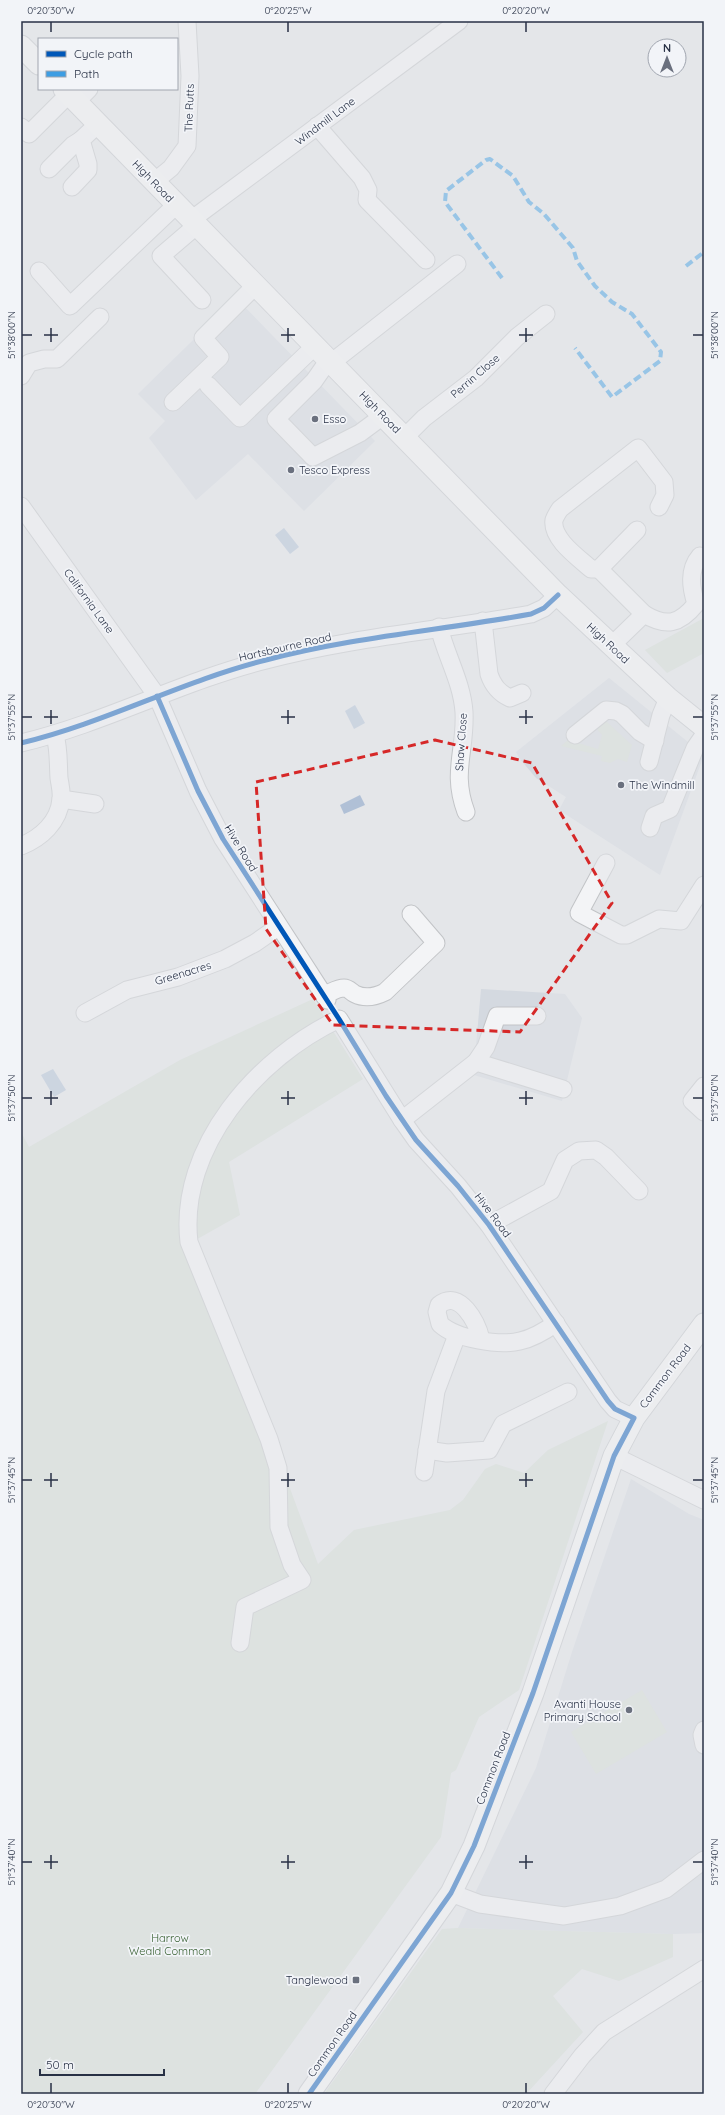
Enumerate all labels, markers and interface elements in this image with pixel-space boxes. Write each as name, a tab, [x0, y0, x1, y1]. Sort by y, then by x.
text: 0°20'30"W	[27, 4, 75, 17]
text: 0°20'25"W	[264, 4, 312, 17]
text: 0°20'20"W	[502, 4, 550, 17]
legend	[38, 38, 178, 90]
north arrow	[647, 38, 687, 78]
text: N	[663, 41, 671, 55]
text: Cycle path	[74, 46, 133, 61]
text: Path	[74, 66, 99, 81]
street label: The Rutts	[181, 84, 197, 132]
street label: Windmill Lane	[292, 94, 358, 148]
street label: High Road	[129, 157, 177, 205]
text: 51°38'00"N	[5, 311, 18, 359]
text: 51°38'00"N	[708, 311, 721, 359]
street label: Perrin Close	[448, 351, 502, 401]
street label: High Road	[356, 388, 404, 436]
place label: Esso	[323, 412, 347, 426]
marker: Esso	[310, 414, 320, 424]
place label: Tesco Express	[299, 463, 370, 477]
marker: Tesco Express	[286, 465, 296, 475]
street label: California Lane	[61, 566, 117, 636]
street label: High Road	[584, 620, 632, 666]
street label: Hartsbourne Road	[237, 630, 333, 664]
text: 51°37'55"N	[5, 694, 18, 740]
text: 51°37'55"N	[708, 694, 721, 740]
street label: Shaw Close	[452, 713, 470, 771]
place label: The Windmill	[629, 778, 695, 792]
marker: The Windmill	[616, 780, 626, 790]
street label: Hive Road	[221, 822, 261, 874]
street label: Greenacres	[153, 958, 213, 988]
text: 51°37'50"N	[5, 1074, 18, 1122]
text: 51°37'50"N	[708, 1074, 721, 1122]
street label: Hive Road	[472, 1190, 514, 1240]
street label: Common Road	[636, 1341, 694, 1411]
text: 51°37'45"N	[5, 1457, 18, 1503]
text: 51°37'45"N	[708, 1457, 721, 1503]
place label: Avanti House Primary School	[544, 1697, 621, 1724]
marker: Avanti House Primary School	[624, 1705, 634, 1715]
street label: Common Road	[473, 1729, 513, 1807]
text: 51°37'40"N	[5, 1838, 18, 1886]
text: 51°37'40"N	[708, 1838, 721, 1886]
park label: Harrow Weald Common	[129, 1931, 211, 1958]
place label: Tanglewood	[286, 1973, 348, 1987]
marker: Tanglewood	[351, 1975, 361, 1985]
street label: Common Road	[304, 2008, 360, 2080]
scale bar	[40, 2051, 164, 2077]
text: 50 m	[46, 2057, 74, 2072]
text: 0°20'30"W	[27, 2098, 75, 2111]
text: 0°20'25"W	[264, 2098, 312, 2111]
text: 0°20'20"W	[502, 2098, 550, 2111]

